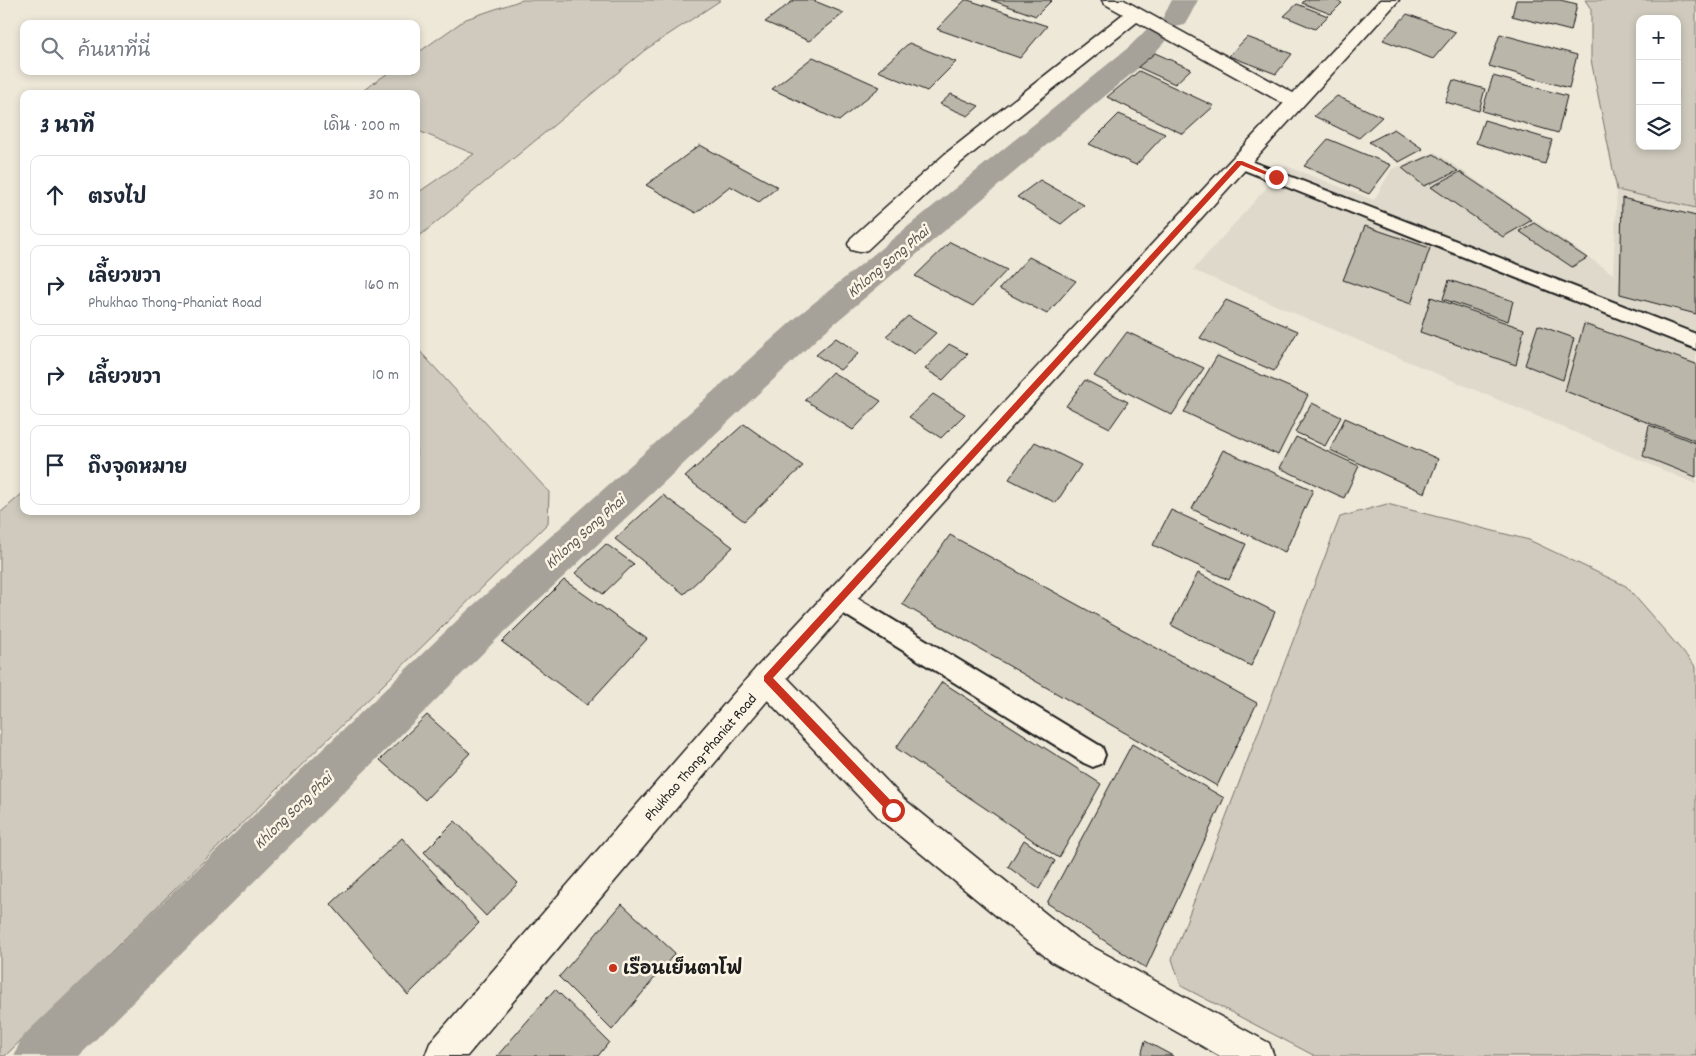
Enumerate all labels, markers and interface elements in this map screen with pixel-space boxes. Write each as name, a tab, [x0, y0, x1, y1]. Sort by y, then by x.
map controls	[1636, 15, 1681, 150]
button: +	[1636, 15, 1681, 60]
search box	[20, 20, 420, 75]
icon: search	[38, 34, 66, 62]
text: ค้นหาที่นี่	[78, 39, 150, 66]
button: −	[1636, 60, 1681, 105]
button: layers	[1636, 105, 1681, 150]
text: 3 นาที	[40, 113, 95, 143]
text: เดิน · 200 m	[323, 115, 400, 138]
route end	[1265, 166, 1288, 189]
icon: ahead	[41, 181, 69, 209]
text: 30 m	[369, 184, 399, 207]
text: ตรงไป	[88, 186, 146, 213]
water label: Khlong Song Phai	[843, 220, 937, 304]
text: เลี้ยวขวา	[88, 265, 161, 292]
icon: right	[41, 271, 69, 299]
text: 160 m	[364, 274, 399, 297]
text: Phukhao Thong-Phaniat Road	[88, 292, 262, 315]
icon: right	[41, 361, 69, 389]
text: 10 m	[372, 364, 399, 387]
text: เลี้ยวขวา	[88, 366, 161, 393]
icon: arrive	[41, 451, 69, 479]
text: ถึงจุดหมาย	[88, 456, 187, 483]
water label: Khlong Song Phai	[540, 488, 633, 575]
street label: Phukhao Thong-Phaniat Road	[640, 690, 763, 827]
water label: Khlong Song Phai	[249, 766, 340, 855]
route start	[882, 799, 905, 822]
place label: เรือนเย็นตาโฟ	[623, 956, 743, 983]
marker: เรือนเย็นตาโฟ	[607, 962, 619, 974]

